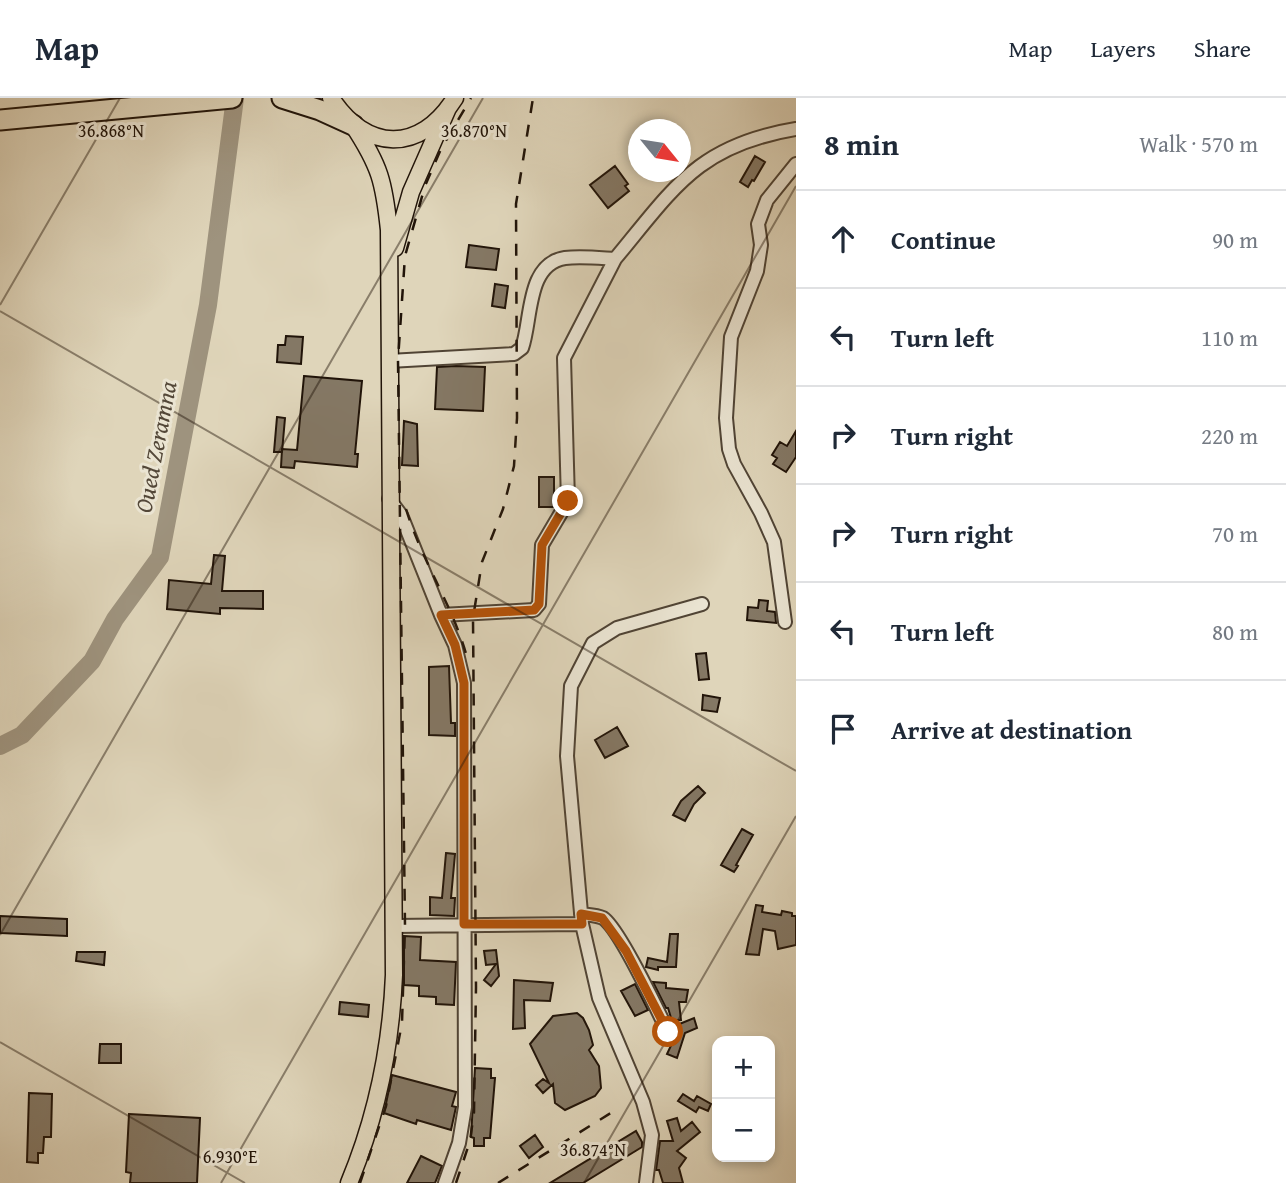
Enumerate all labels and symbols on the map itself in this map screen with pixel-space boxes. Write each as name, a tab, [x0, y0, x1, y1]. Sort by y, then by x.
text: 36.868°N	[78, 117, 144, 144]
text: 36.870°N	[441, 117, 507, 144]
north arrow	[628, 119, 691, 182]
water label: Oued Zeramna	[126, 378, 185, 516]
route end	[552, 485, 583, 516]
route start	[652, 1016, 683, 1047]
text: 36.874°N	[560, 1136, 626, 1163]
text: 6.930°E	[203, 1143, 257, 1170]

